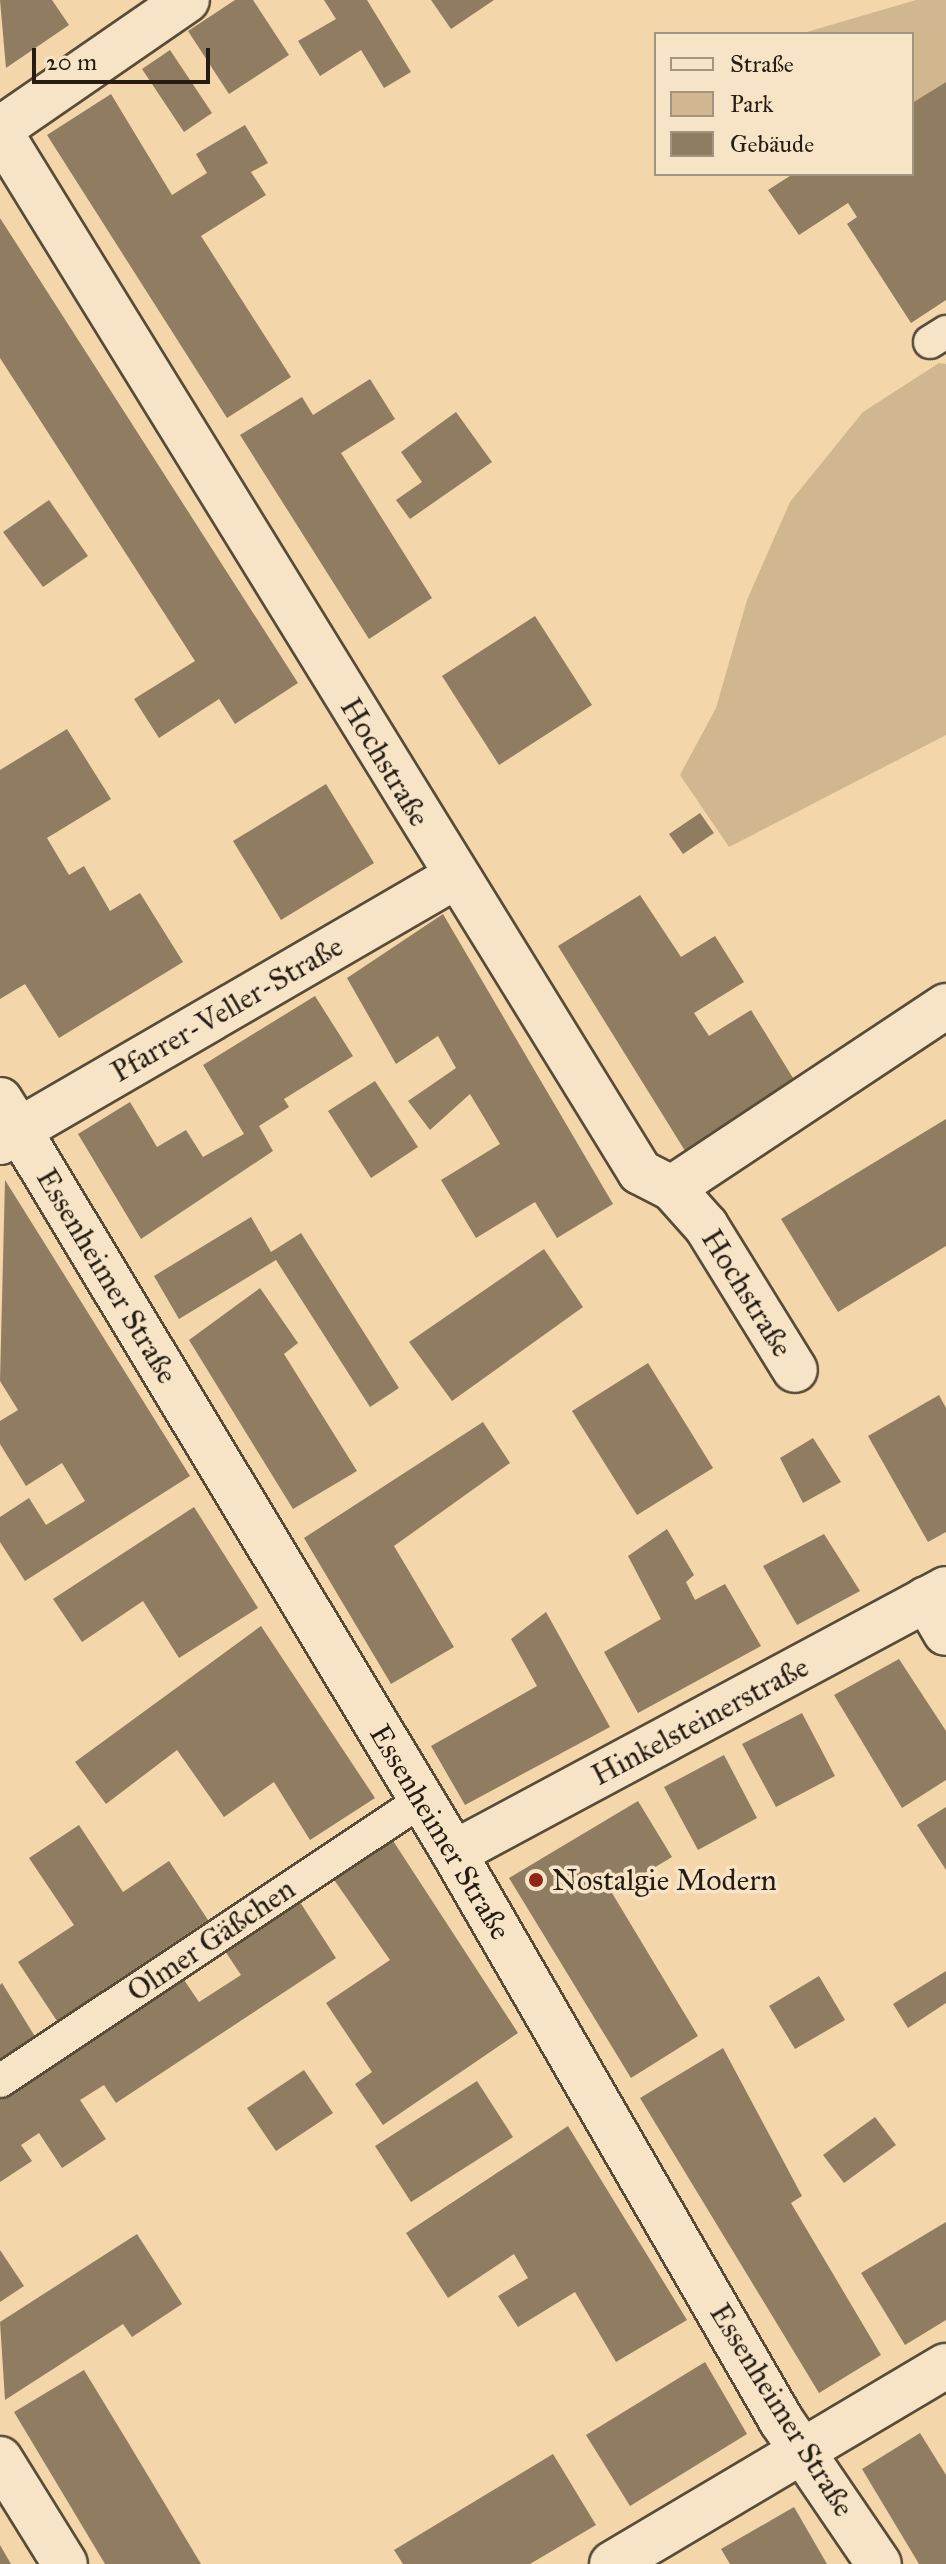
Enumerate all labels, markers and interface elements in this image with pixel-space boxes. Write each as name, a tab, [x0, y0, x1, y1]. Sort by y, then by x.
scale bar	[36, 32, 214, 82]
legend	[654, 32, 914, 176]
text: 20 m	[46, 47, 97, 77]
text: Straße	[730, 49, 794, 79]
text: Park	[730, 89, 773, 119]
text: Gebäude	[730, 129, 814, 159]
street label: Hochstraße	[333, 691, 437, 833]
street label: Pfarrer-Veller-Straße	[105, 928, 349, 1090]
street label: Essenheimer Straße	[29, 1162, 185, 1390]
street label: Hochstraße	[694, 1222, 800, 1364]
street label: Hinkelsteinerstraße	[585, 1649, 815, 1793]
street label: Essenheimer Straße	[362, 1718, 518, 1946]
place label: Nostalgie Modern	[552, 1862, 777, 1898]
street label: Olmer Gäßchen	[120, 1871, 302, 2009]
marker: Nostalgie Modern	[527, 1871, 545, 1889]
street label: Essenheimer Straße	[702, 2297, 862, 2523]

